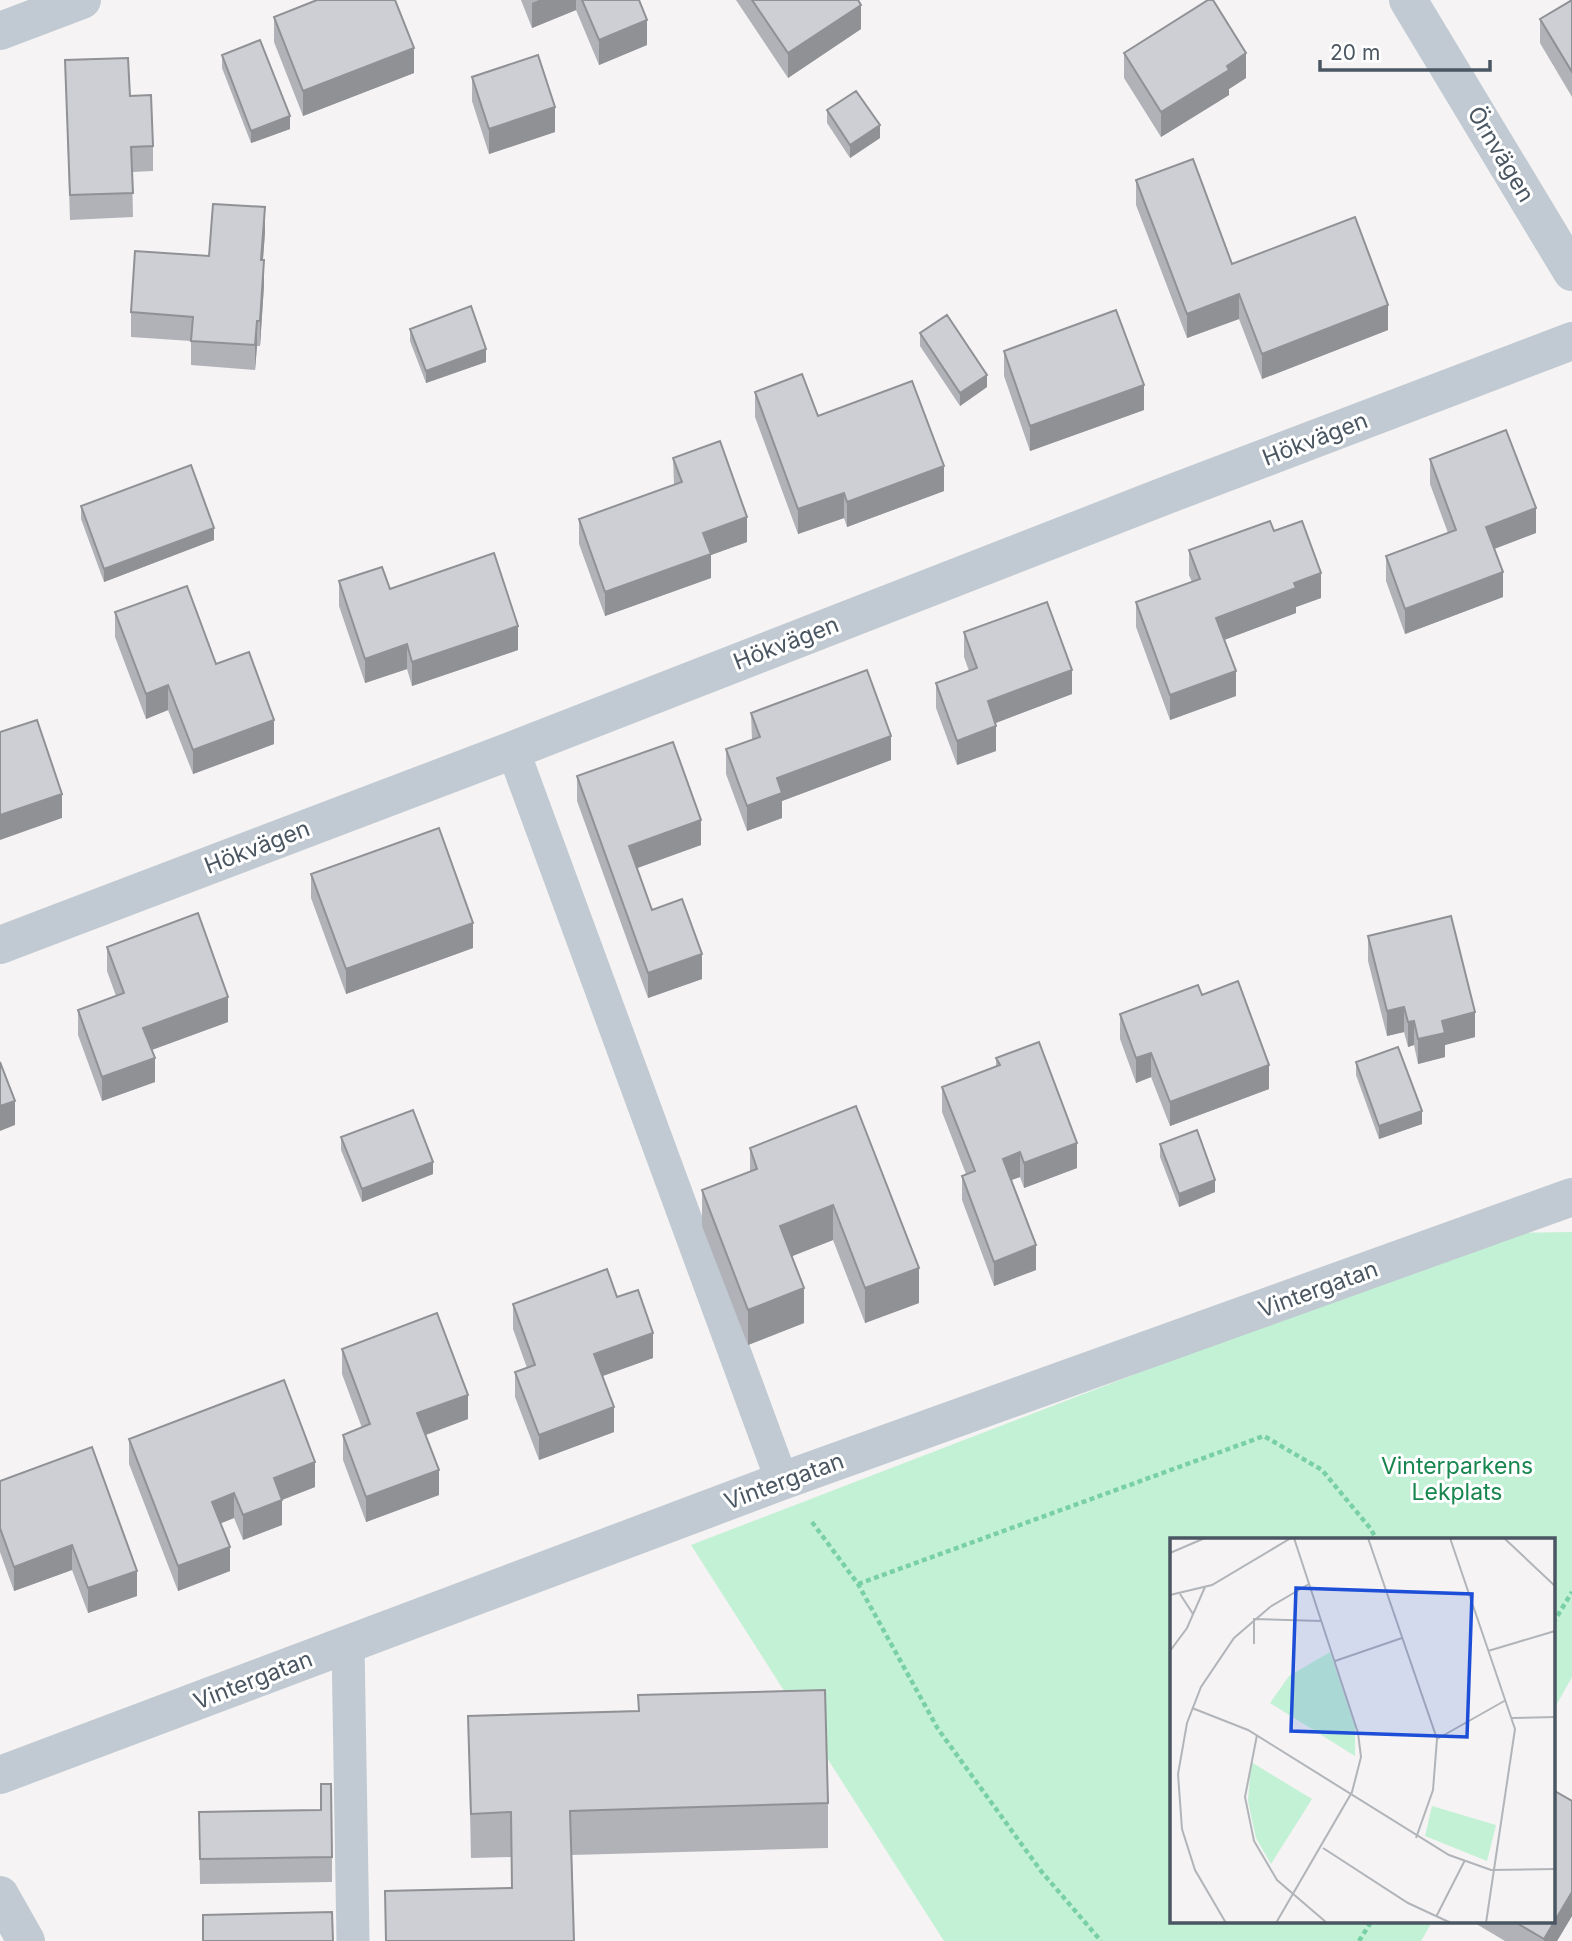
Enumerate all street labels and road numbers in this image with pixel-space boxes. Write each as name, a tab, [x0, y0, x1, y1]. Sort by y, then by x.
street label: Örnvägen	[1462, 101, 1540, 207]
street label: Hökvägen	[1258, 406, 1372, 472]
street label: Hökvägen	[729, 610, 843, 676]
street label: Hökvägen	[200, 814, 314, 880]
street label: Vintergatan	[1254, 1254, 1382, 1324]
street label: Vintergatan	[720, 1446, 848, 1516]
street label: Vintergatan	[190, 1644, 316, 1716]

